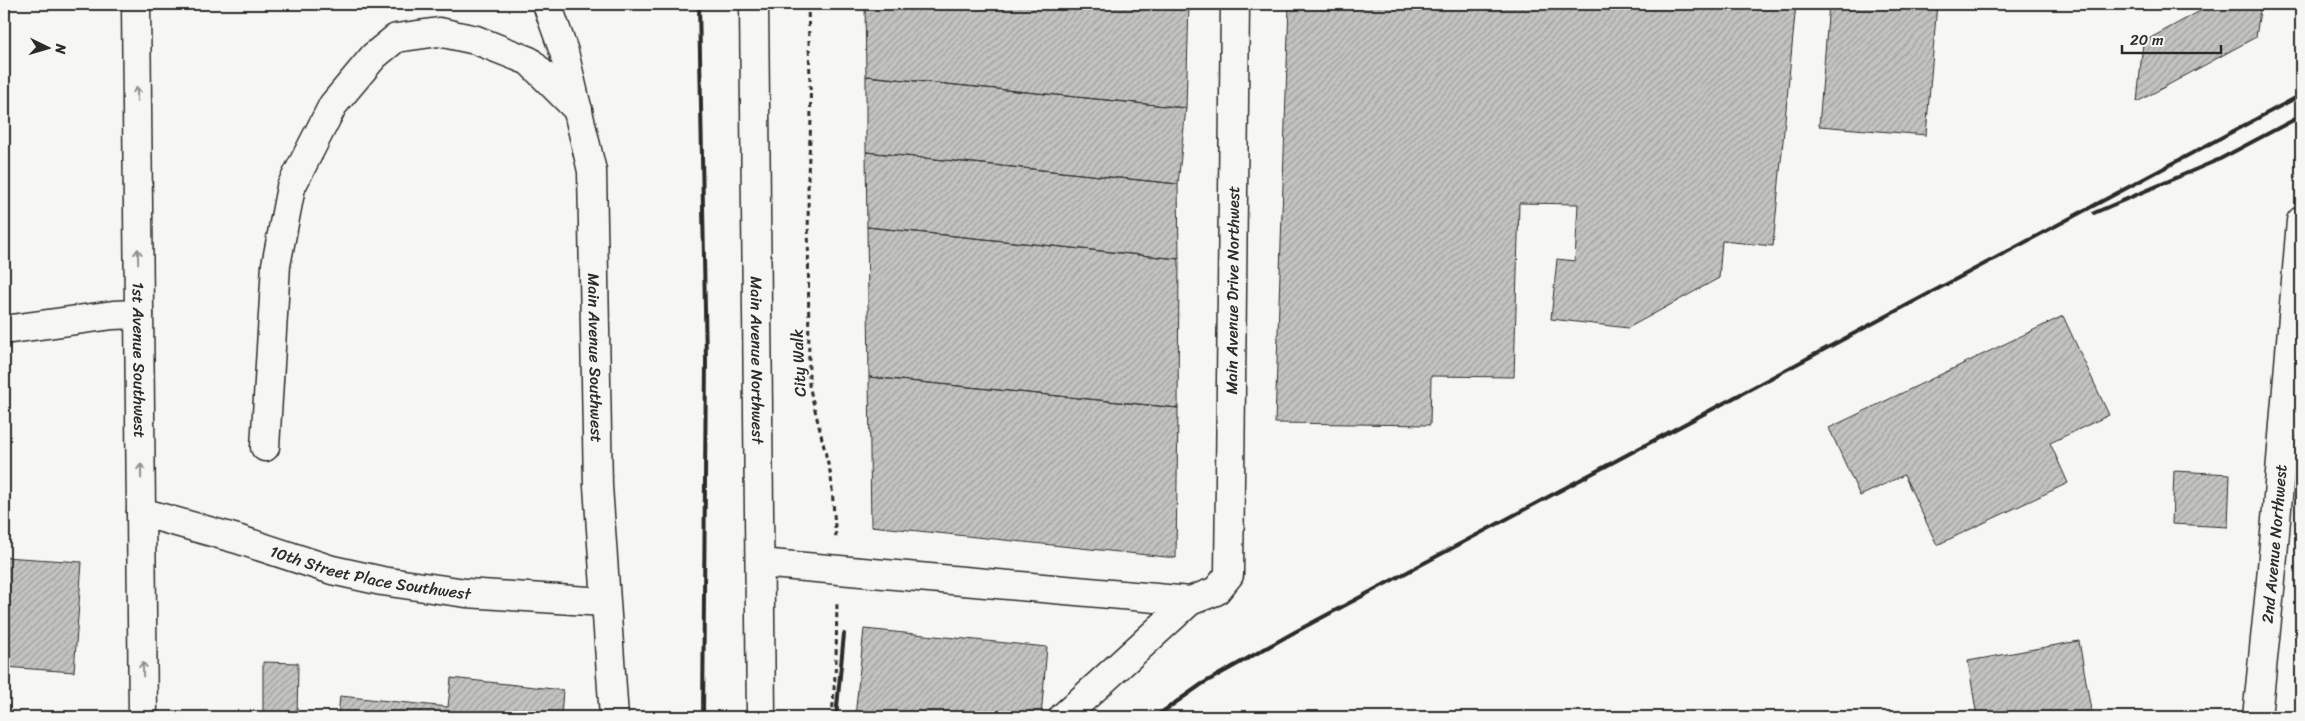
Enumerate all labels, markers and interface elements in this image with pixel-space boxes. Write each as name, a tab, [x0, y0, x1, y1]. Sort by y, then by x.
north arrow	[22, 22, 72, 72]
scale bar	[2122, 22, 2221, 54]
text: 20 m	[2130, 27, 2164, 53]
text: N	[48, 42, 73, 55]
one-way arrow	[132, 86, 142, 102]
street label: Main Avenue Drive Northwest	[1217, 186, 1248, 395]
one-way arrow	[133, 248, 143, 264]
street label: Main Avenue Southwest	[579, 273, 611, 443]
street label: Main Avenue Northwest	[742, 276, 772, 445]
street label: 1st Avenue Southwest	[124, 282, 154, 438]
street label: City Walk	[782, 328, 815, 397]
one-way arrow	[136, 463, 146, 480]
street label: 2nd Avenue Northwest	[2253, 463, 2296, 625]
street label: 10th Street Place Southwest	[266, 537, 472, 608]
one-way arrow	[138, 661, 148, 677]

